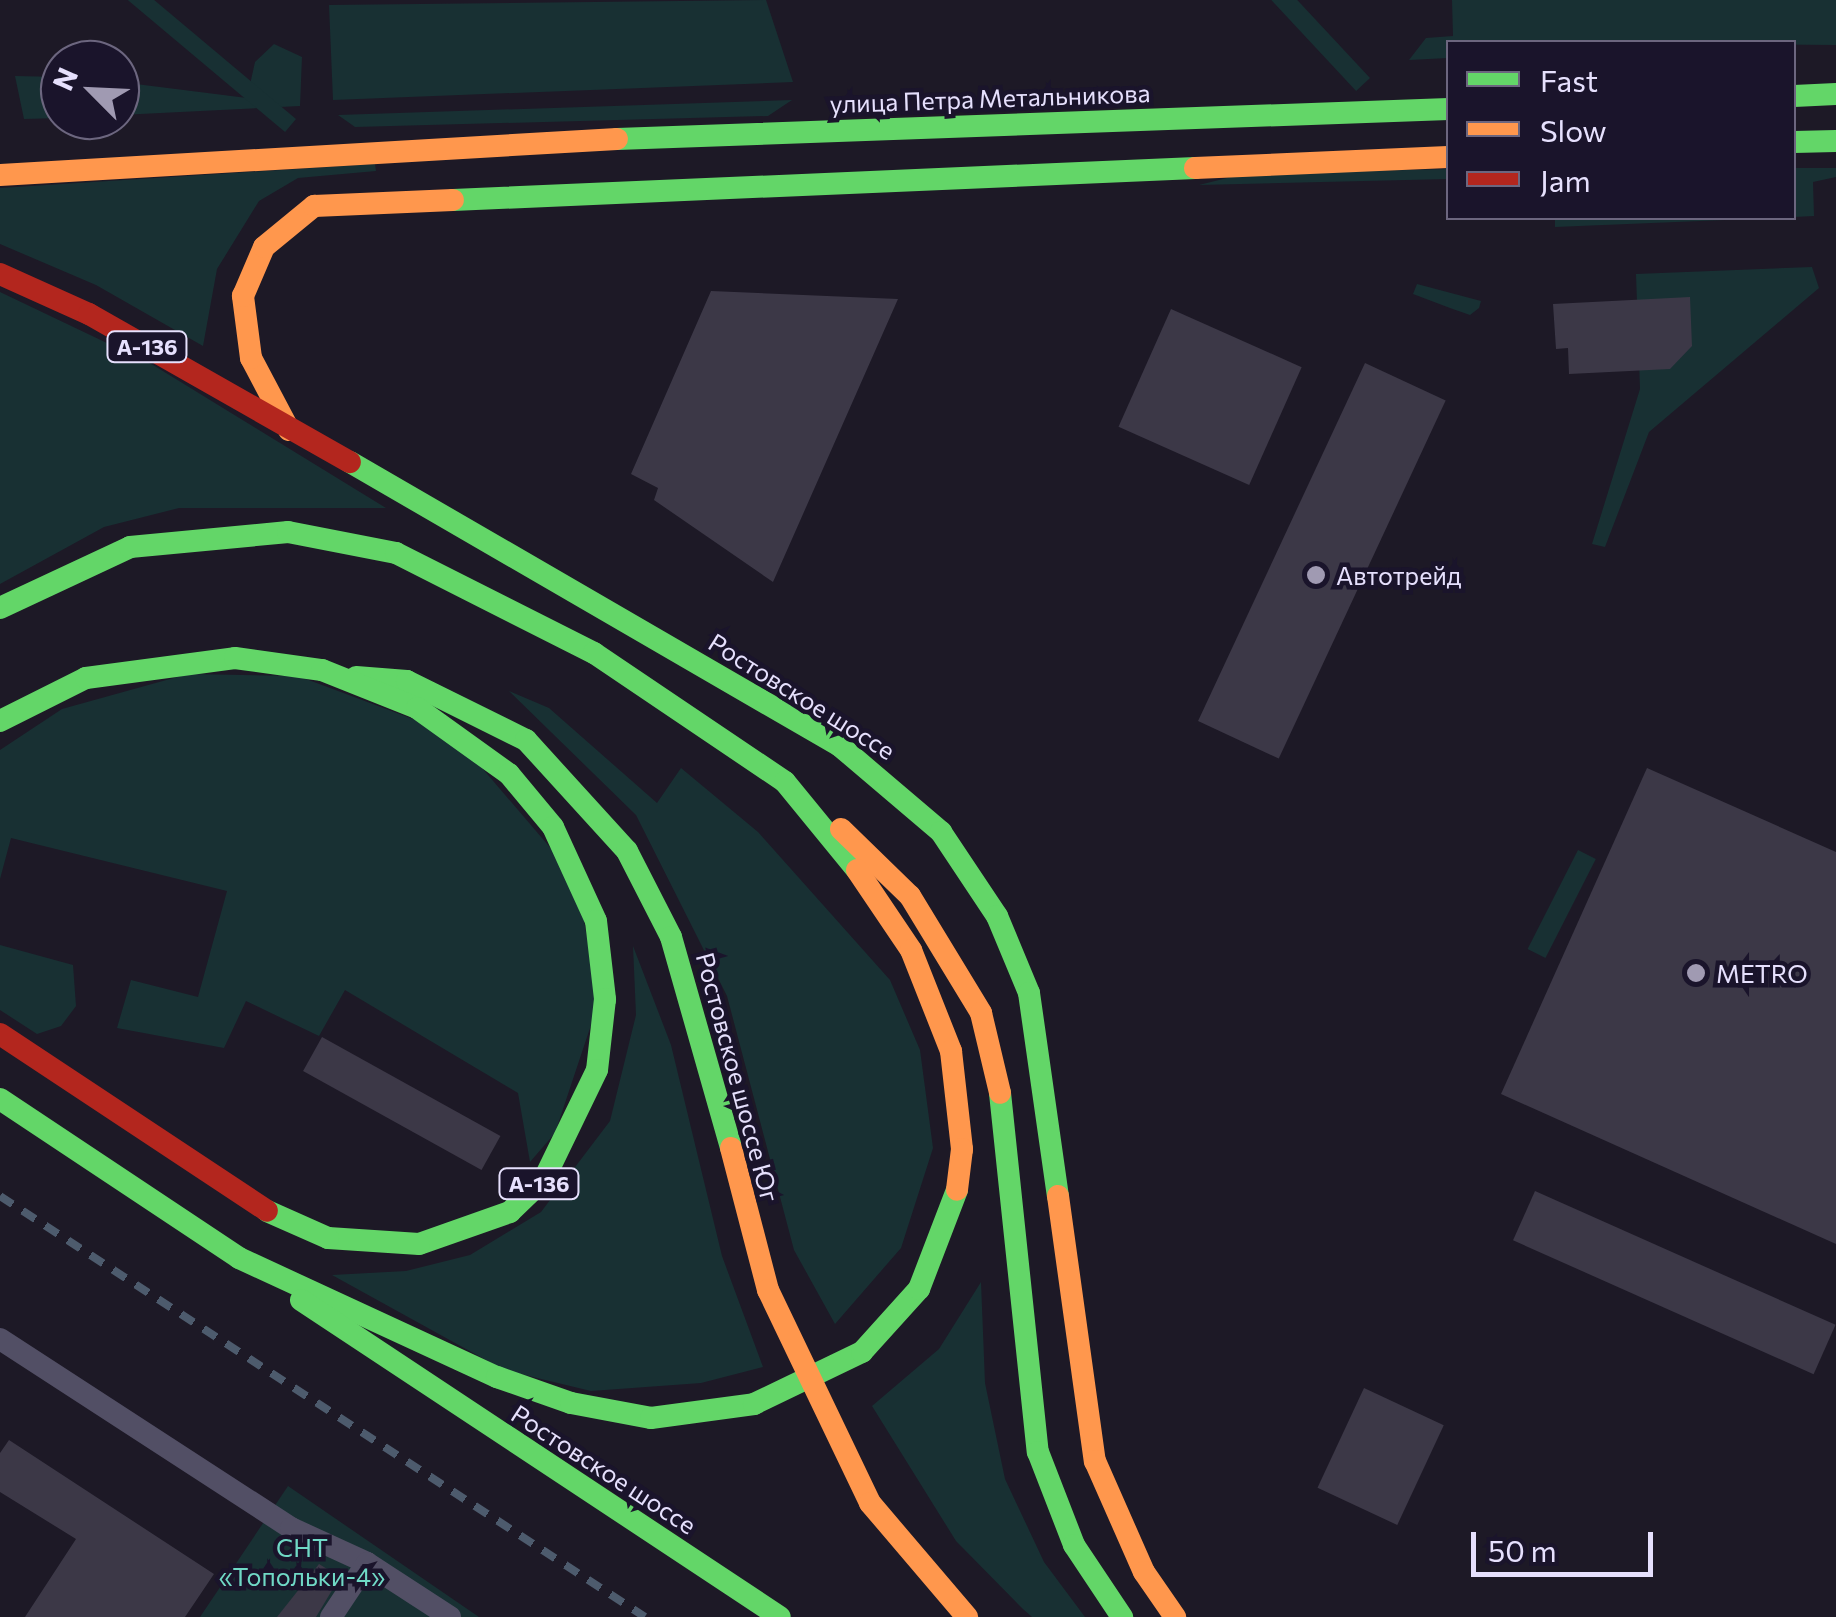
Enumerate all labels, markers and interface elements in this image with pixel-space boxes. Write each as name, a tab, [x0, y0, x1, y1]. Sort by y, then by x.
north arrow	[40, 40, 140, 140]
legend	[1446, 40, 1796, 220]
text: Fast	[1540, 61, 1598, 98]
text: N	[45, 62, 84, 95]
street label: улица Петра Метальникова	[829, 77, 1151, 119]
text: Slow	[1540, 111, 1607, 148]
text: Jam	[1540, 161, 1591, 198]
road number: А-136	[104, 330, 190, 364]
place label: Автотрейд	[1336, 560, 1461, 590]
marker: Автотрейд	[1305, 564, 1327, 586]
street label: Ростовское шоссе	[703, 627, 901, 765]
street label: Ростовское шоссе Юг	[690, 949, 786, 1205]
place label: METRO	[1716, 958, 1808, 988]
marker: METRO	[1685, 962, 1707, 984]
road number: А-136	[496, 1167, 582, 1201]
street label: Ростовское шоссе	[506, 1398, 702, 1540]
scale bar	[1476, 1512, 1658, 1574]
text: 50 m	[1488, 1531, 1557, 1568]
park label: СНТ «Топольки-4»	[219, 1533, 385, 1592]

